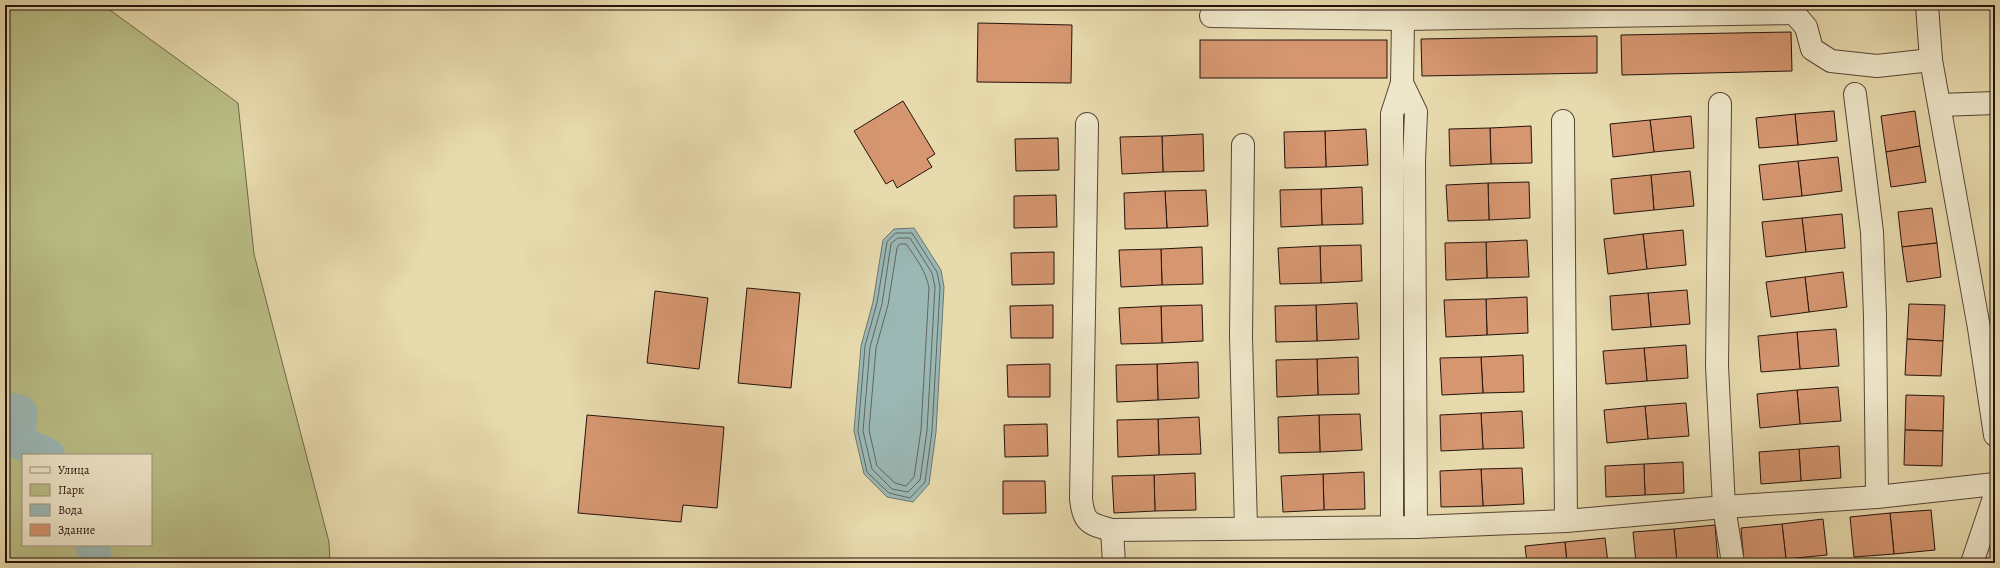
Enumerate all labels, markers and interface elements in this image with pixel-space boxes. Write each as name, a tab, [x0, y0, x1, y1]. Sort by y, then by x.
legend	[22, 454, 152, 546]
text: Улица	[58, 462, 90, 478]
text: Парк	[58, 482, 84, 498]
text: Вода	[58, 502, 83, 518]
text: Здание	[58, 522, 95, 538]

